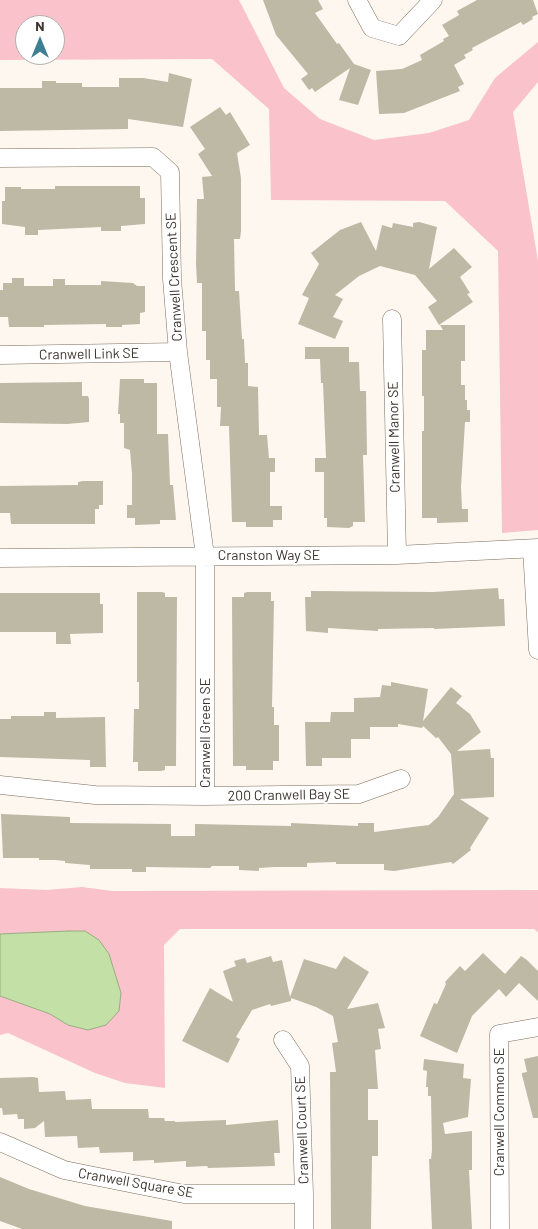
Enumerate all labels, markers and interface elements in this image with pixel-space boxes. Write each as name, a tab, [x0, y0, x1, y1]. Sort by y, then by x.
north arrow	[15, 15, 65, 65]
text: N	[35, 17, 45, 34]
street label: Cranwell Crescent SE	[162, 212, 186, 342]
street label: Cranwell Link SE	[39, 345, 139, 363]
street label: Cranwell Manor SE	[385, 381, 403, 493]
street label: Cranston Way SE	[218, 547, 320, 563]
street label: Cranwell Green SE	[197, 678, 213, 788]
street label: 200 Cranwell Bay SE	[228, 786, 350, 804]
street label: Cranwell Common SE	[491, 1048, 507, 1176]
street label: Cranwell Court SE	[292, 1076, 312, 1184]
street label: Cranwell Square SE	[77, 1165, 195, 1201]

